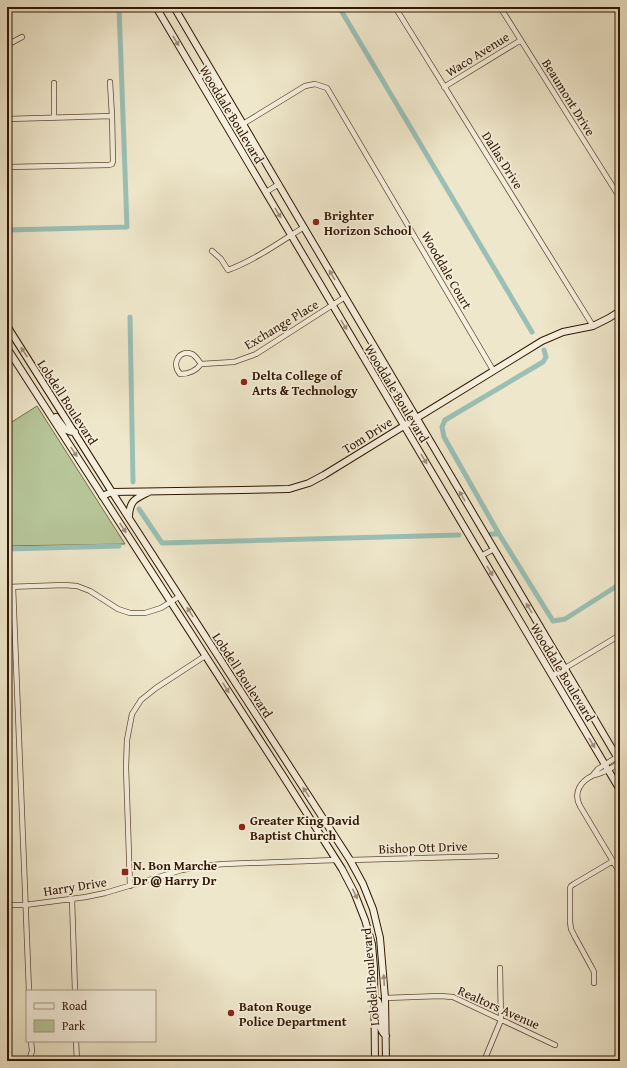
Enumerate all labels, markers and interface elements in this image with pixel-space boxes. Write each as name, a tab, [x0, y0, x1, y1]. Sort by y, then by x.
street label: Waco Avenue	[442, 27, 513, 82]
one-way arrow	[172, 35, 179, 47]
street label: Beaumont Drive	[537, 55, 600, 140]
street label: Wooddale Boulevard	[195, 61, 269, 167]
street label: Dallas Drive	[477, 128, 528, 193]
place label: Brighter Horizon School	[324, 206, 412, 240]
one-way arrow	[274, 207, 281, 219]
marker: Brighter Horizon School	[311, 217, 321, 227]
street label: Wooddale Court	[417, 228, 477, 313]
one-way arrow	[329, 269, 336, 281]
street label: Exchange Place	[241, 295, 322, 354]
one-way arrow	[340, 319, 347, 331]
street label: Wooddale Boulevard	[360, 340, 434, 446]
one-way arrow	[20, 346, 27, 358]
street label: Lobdell Boulevard	[33, 356, 102, 449]
place label: Delta College of Arts & Technology	[252, 366, 358, 400]
marker: Delta College of Arts & Technology	[239, 377, 249, 387]
street label: Tom Drive	[338, 413, 396, 458]
one-way arrow	[70, 446, 77, 458]
one-way arrow	[420, 453, 427, 465]
one-way arrow	[459, 490, 466, 502]
one-way arrow	[119, 523, 127, 534]
one-way arrow	[486, 565, 493, 577]
one-way arrow	[525, 602, 532, 614]
one-way arrow	[186, 607, 194, 617]
street label: Wooddale Boulevard	[526, 619, 600, 725]
street label: Lobdell Boulevard	[208, 629, 277, 722]
one-way arrow	[222, 683, 230, 694]
one-way arrow	[588, 737, 595, 749]
one-way arrow	[302, 787, 310, 797]
place label: Greater King David Baptist Church	[250, 811, 360, 845]
marker: Greater King David Baptist Church	[237, 822, 247, 832]
street label: Bishop Ott Drive	[378, 836, 468, 859]
place label: N. Bon Marche Dr @ Harry Dr	[133, 856, 217, 890]
marker: N. Bon Marche Dr @ Harry Dr	[120, 867, 130, 877]
street label: Harry Drive	[42, 872, 108, 901]
one-way arrow	[352, 888, 358, 900]
street label: Lobdell Boulevard	[357, 927, 384, 1027]
one-way arrow	[380, 974, 387, 986]
street label: Realtors Avenue	[455, 981, 543, 1034]
legend	[26, 990, 156, 1042]
text: Road	[62, 997, 88, 1014]
place label: Baton Rouge Police Department	[239, 997, 347, 1031]
marker: Baton Rouge Police Department	[226, 1008, 236, 1018]
text: Park	[62, 1017, 86, 1034]

